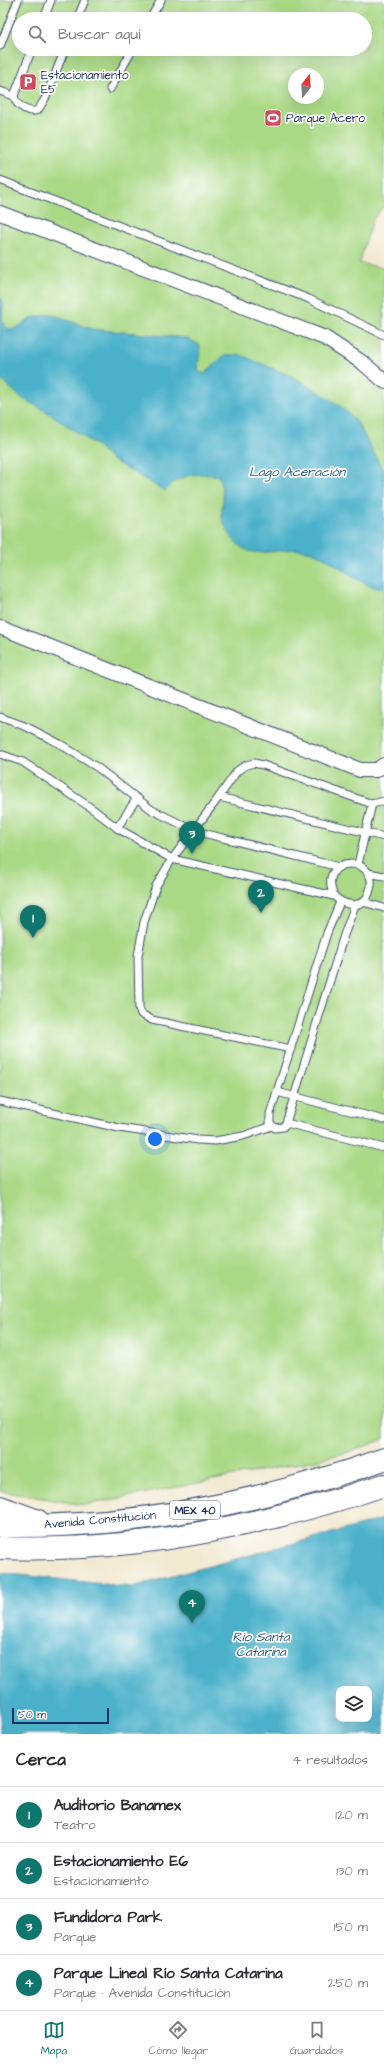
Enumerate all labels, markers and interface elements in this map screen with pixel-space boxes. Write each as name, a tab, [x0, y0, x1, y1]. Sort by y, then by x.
search box	[12, 12, 372, 56]
icon: search	[26, 23, 48, 45]
text: Buscar aquí	[58, 24, 140, 45]
place label: Estacionamiento E5	[41, 67, 129, 98]
north arrow	[288, 68, 324, 104]
parking icon: Estacionamiento E5	[18, 72, 38, 92]
sports icon: Parque Acero	[263, 108, 283, 128]
place label: Parque Acero	[286, 110, 365, 127]
water label: Lago Aceración	[249, 463, 347, 482]
pin: 3	[179, 821, 205, 854]
pin: 2	[248, 880, 274, 913]
pin: 1	[20, 905, 46, 938]
your location	[145, 1129, 165, 1149]
road number: MEX 40	[170, 1501, 220, 1519]
street label: Avenida Constitución	[43, 1507, 157, 1533]
pin: 4	[179, 1590, 205, 1623]
water label: Río Santa Catarina	[232, 1628, 291, 1661]
map controls	[336, 1686, 372, 1722]
button: layers	[336, 1686, 372, 1722]
scale bar	[12, 1706, 109, 1725]
text: 50 m	[18, 1707, 46, 1722]
text: Cerca	[16, 1748, 66, 1772]
text: 4 resultados	[292, 1751, 368, 1769]
text: Auditorio Banamex	[54, 1795, 181, 1816]
text: 1	[28, 1806, 30, 1824]
text: 120 m	[335, 1806, 368, 1824]
text: Teatro	[54, 1816, 96, 1834]
text: Estacionamiento E6	[54, 1851, 188, 1872]
text: 2	[25, 1862, 33, 1880]
text: 130 m	[336, 1862, 368, 1880]
text: Estacionamiento	[54, 1872, 149, 1890]
text: Fundidora Park	[54, 1907, 162, 1928]
text: 3	[26, 1918, 32, 1936]
text: 150 m	[334, 1918, 368, 1936]
text: Parque	[54, 1928, 96, 1946]
text: Parque Lineal Río Santa Catarina	[54, 1963, 283, 1984]
text: 4	[25, 1974, 33, 1992]
text: 250 m	[328, 1974, 368, 1992]
text: Parque · Avenida Constitución	[54, 1984, 230, 2002]
tab: Mapa	[41, 2019, 67, 2058]
tab: Cómo llegar	[149, 2019, 208, 2058]
tab: Guardados	[290, 2019, 343, 2058]

